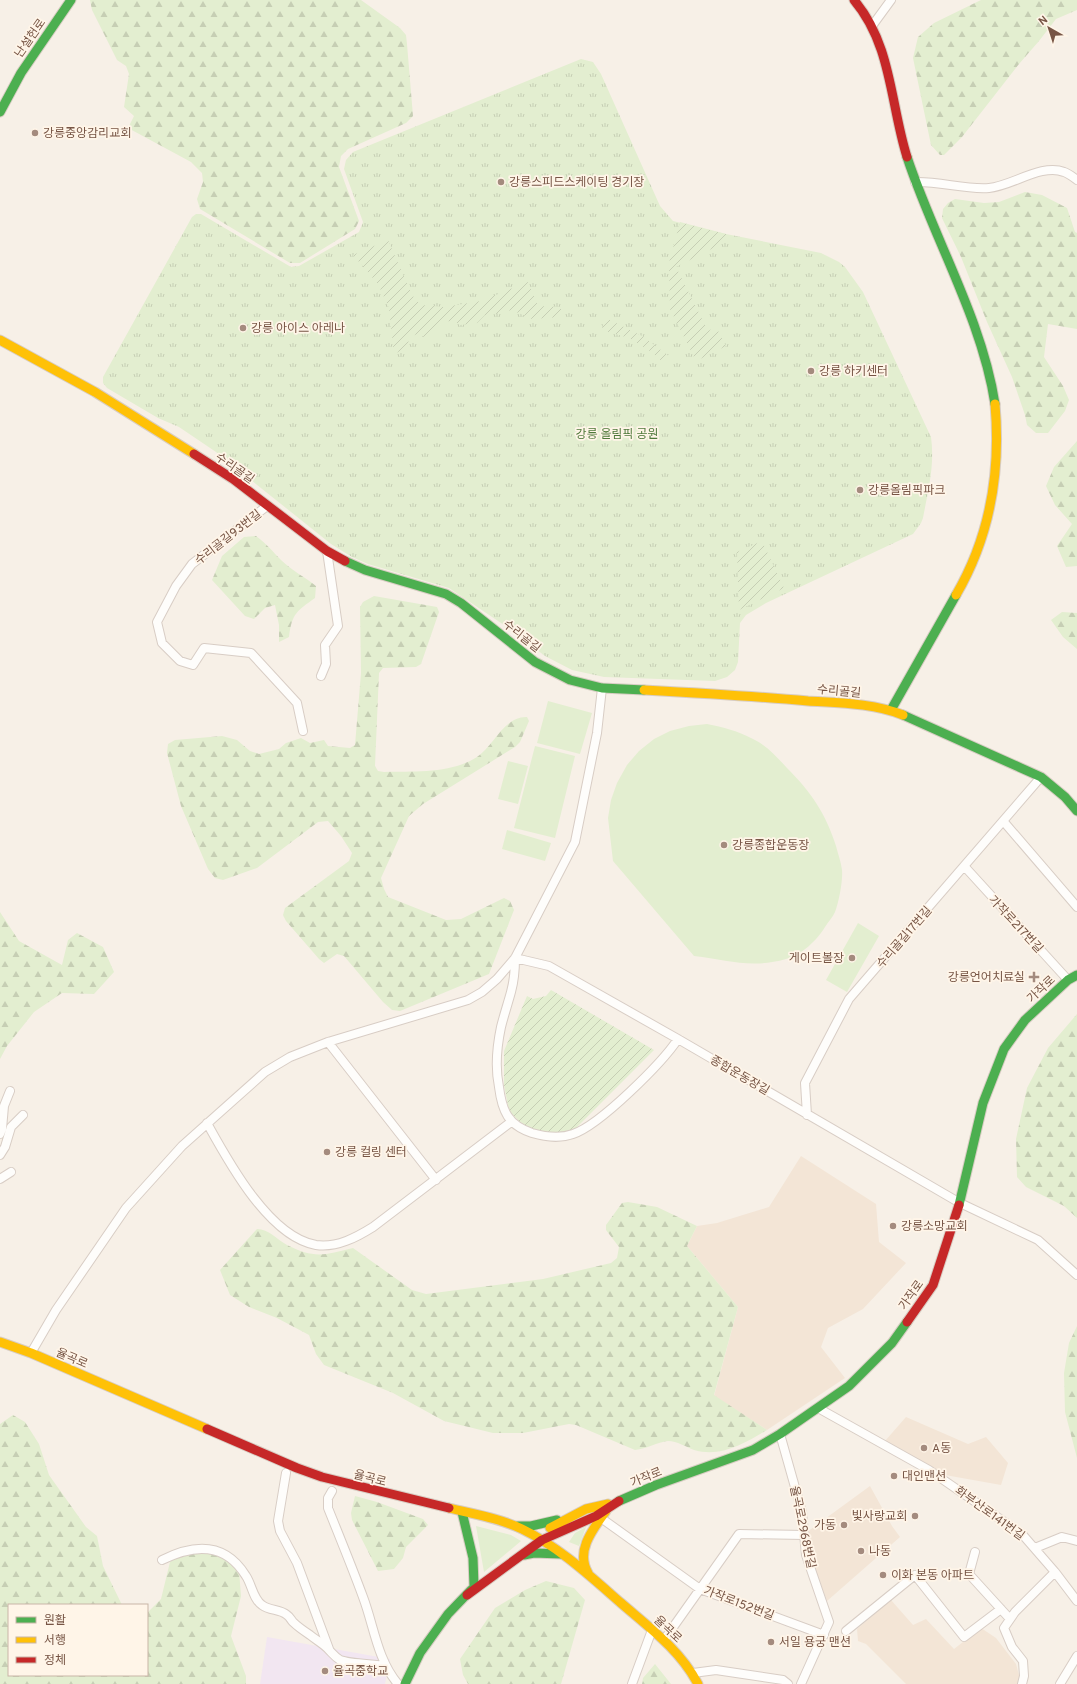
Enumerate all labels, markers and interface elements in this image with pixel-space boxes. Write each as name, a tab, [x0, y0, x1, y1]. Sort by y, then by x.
north arrow	[1029, 8, 1069, 48]
text: N	[1036, 13, 1051, 29]
street label: 난설헌로	[12, 16, 50, 61]
place label: 강릉중앙감리교회	[43, 126, 131, 142]
marker: 강릉중앙감리교회	[30, 128, 40, 138]
place label: 강릉스피드스케이팅 경기장	[509, 175, 644, 191]
marker: 강릉스피드스케이팅 경기장	[496, 177, 506, 187]
place label: 강릉 아이스 아레나	[251, 321, 345, 337]
marker: 강릉 아이스 아레나	[238, 323, 248, 333]
place label: 강릉 하키센터	[819, 364, 888, 380]
marker: 강릉 하키센터	[806, 366, 816, 376]
park label: 강릉 올림픽 공원	[576, 427, 658, 443]
street label: 수리골길	[212, 450, 257, 488]
place label: 강릉올림픽파크	[868, 483, 945, 499]
marker: 강릉올림픽파크	[855, 485, 865, 495]
street label: 수리골길93번길	[192, 507, 265, 569]
street label: 수리골길	[499, 617, 544, 657]
street label: 수리골길	[816, 682, 862, 702]
place label: 강릉종합운동장	[732, 838, 809, 854]
marker: 강릉종합운동장	[719, 840, 729, 850]
street label: 가작로217번길	[984, 892, 1046, 957]
street label: 수리골길17번길	[873, 903, 936, 972]
place label: 게이트볼장	[789, 951, 844, 967]
marker: 게이트볼장	[847, 953, 857, 963]
place label: 강릉언어치료실	[948, 970, 1025, 986]
marker: 강릉언어치료실	[1028, 971, 1040, 983]
street label: 가작로	[1024, 973, 1059, 1007]
street label: 종합운동장길	[707, 1052, 772, 1099]
place label: 강릉 컬링 센터	[335, 1145, 407, 1161]
marker: 강릉 컬링 센터	[322, 1147, 332, 1157]
place label: 강릉소망교회	[901, 1219, 967, 1235]
marker: 강릉소망교회	[888, 1221, 898, 1231]
street label: 가작로	[896, 1277, 928, 1314]
street label: 율곡로	[53, 1345, 90, 1373]
place label: A동	[932, 1441, 951, 1457]
marker: A동	[919, 1443, 929, 1453]
street label: 가작로	[628, 1464, 665, 1492]
street label: 율곡로	[352, 1467, 388, 1491]
place label: 대인맨션	[902, 1469, 946, 1485]
marker: 대인맨션	[889, 1471, 899, 1481]
street label: 화부산로141번길	[951, 1483, 1027, 1544]
street label: 율곡로2968번길	[785, 1484, 819, 1570]
place label: 빛사랑교회	[852, 1509, 907, 1525]
marker: 빛사랑교회	[910, 1511, 920, 1521]
place label: 가동	[814, 1518, 836, 1534]
marker: 가동	[839, 1520, 849, 1530]
place label: 나동	[869, 1544, 891, 1560]
marker: 나동	[856, 1546, 866, 1556]
place label: 이화 본동 아파트	[891, 1568, 974, 1584]
marker: 이화 본동 아파트	[878, 1570, 888, 1580]
street label: 가작로152번길	[701, 1583, 776, 1625]
legend	[8, 1604, 148, 1676]
text: 원활	[44, 1613, 66, 1629]
street label: 율곡로	[650, 1613, 685, 1647]
text: 서행	[44, 1633, 66, 1649]
place label: 서일 용궁 맨션	[779, 1635, 851, 1651]
marker: 서일 용궁 맨션	[766, 1637, 776, 1647]
text: 정체	[44, 1653, 66, 1669]
place label: 율곡중학교	[333, 1664, 388, 1680]
marker: 율곡중학교	[320, 1666, 330, 1676]

